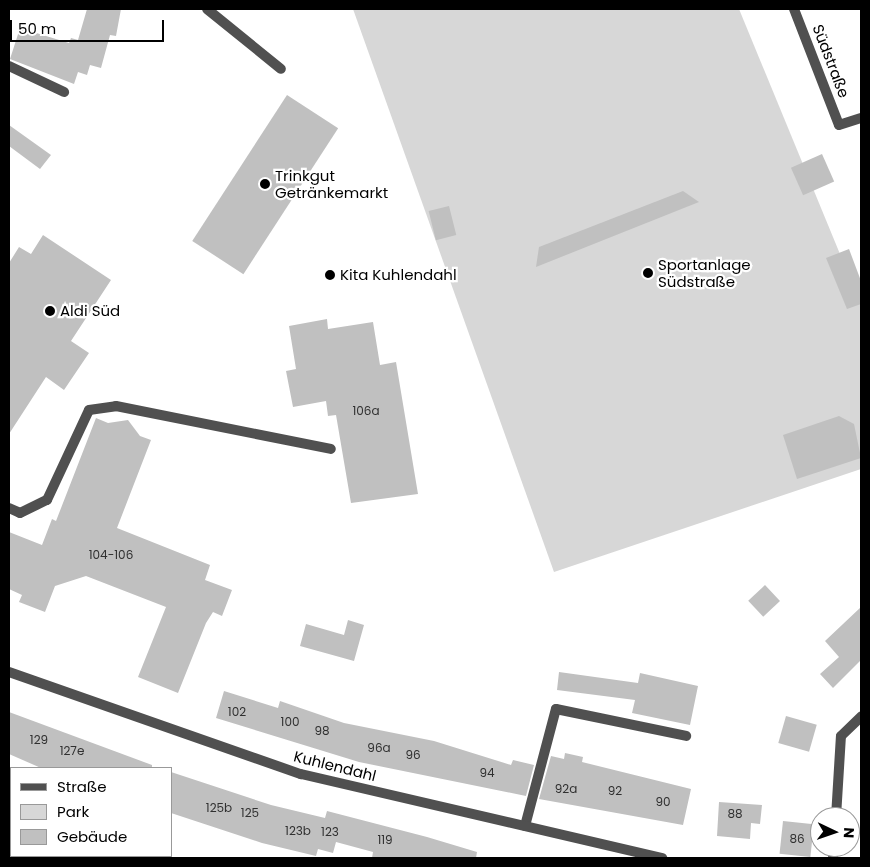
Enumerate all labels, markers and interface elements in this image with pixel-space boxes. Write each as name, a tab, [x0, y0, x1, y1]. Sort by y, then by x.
scale bar	[12, 10, 166, 42]
text: 50 m	[18, 18, 56, 39]
street label: Südstraße	[809, 22, 853, 100]
place label: Trinkgut Getränkemarkt	[275, 166, 388, 201]
marker: Trinkgut Getränkemarkt	[259, 178, 271, 190]
place label: Sportanlage Südstraße	[658, 255, 751, 290]
place label: Kita Kuhlendahl	[340, 266, 457, 284]
marker: Sportanlage Südstraße	[642, 267, 654, 279]
marker: Kita Kuhlendahl	[324, 269, 336, 281]
place label: Aldi Süd	[60, 302, 120, 320]
marker: Aldi Süd	[44, 305, 56, 317]
house number: 106a	[352, 404, 380, 418]
house number: 104-106	[89, 548, 133, 562]
house number: 102	[228, 705, 246, 719]
house number: 100	[281, 715, 299, 729]
house number: 98	[314, 724, 330, 738]
house number: 129	[30, 733, 48, 747]
house number: 96a	[367, 741, 391, 755]
house number: 127e	[60, 744, 84, 758]
street label: Kuhlendahl	[292, 747, 378, 785]
house number: 96	[405, 748, 421, 762]
house number: 94	[479, 766, 495, 780]
legend	[10, 767, 172, 857]
text: Straße	[57, 776, 107, 797]
house number: 92a	[555, 782, 577, 796]
house number: 92	[608, 784, 622, 798]
house number: 90	[655, 795, 671, 809]
text: Park	[57, 801, 89, 822]
house number: 125b	[206, 801, 232, 815]
house number: 125	[241, 806, 259, 820]
house number: 88	[727, 807, 743, 821]
north arrow	[810, 807, 860, 857]
house number: 123b	[285, 824, 311, 838]
house number: 123	[321, 825, 339, 839]
text: Gebäude	[57, 826, 127, 847]
text: N	[839, 827, 859, 839]
house number: 86	[789, 832, 805, 846]
house number: 119	[377, 833, 393, 847]

